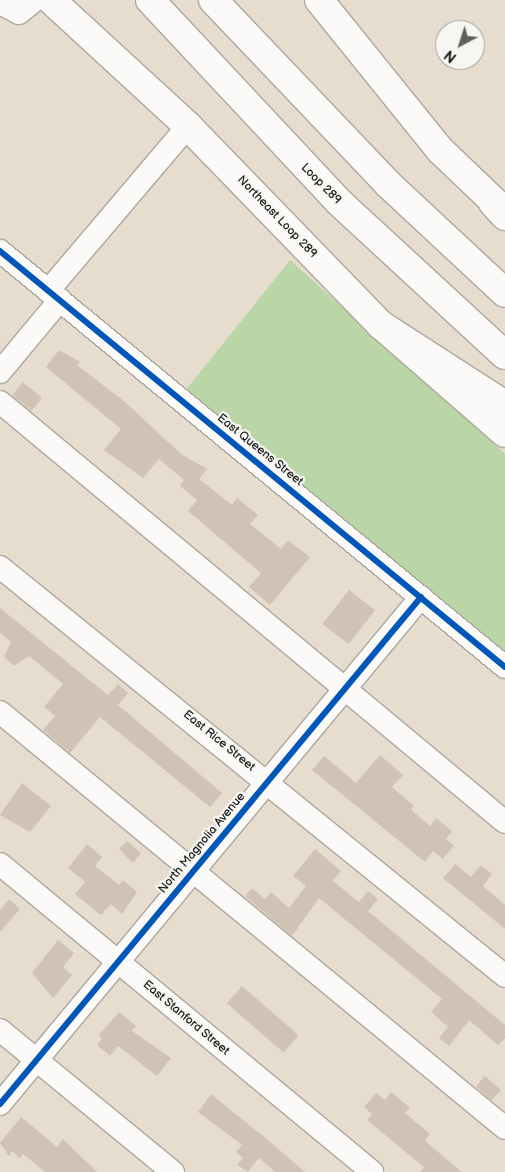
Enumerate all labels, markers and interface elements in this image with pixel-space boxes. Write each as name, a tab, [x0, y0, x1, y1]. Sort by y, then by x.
north arrow	[435, 20, 485, 70]
text: N	[441, 46, 460, 66]
street label: Loop 289	[298, 161, 344, 207]
street label: Northeast Loop 289	[234, 173, 320, 261]
street label: East Queens Street	[214, 411, 306, 489]
street label: East Rice Street	[180, 708, 258, 774]
street label: North Magnolia Avenue	[156, 790, 248, 896]
street label: East Stanford Street	[140, 977, 232, 1059]

